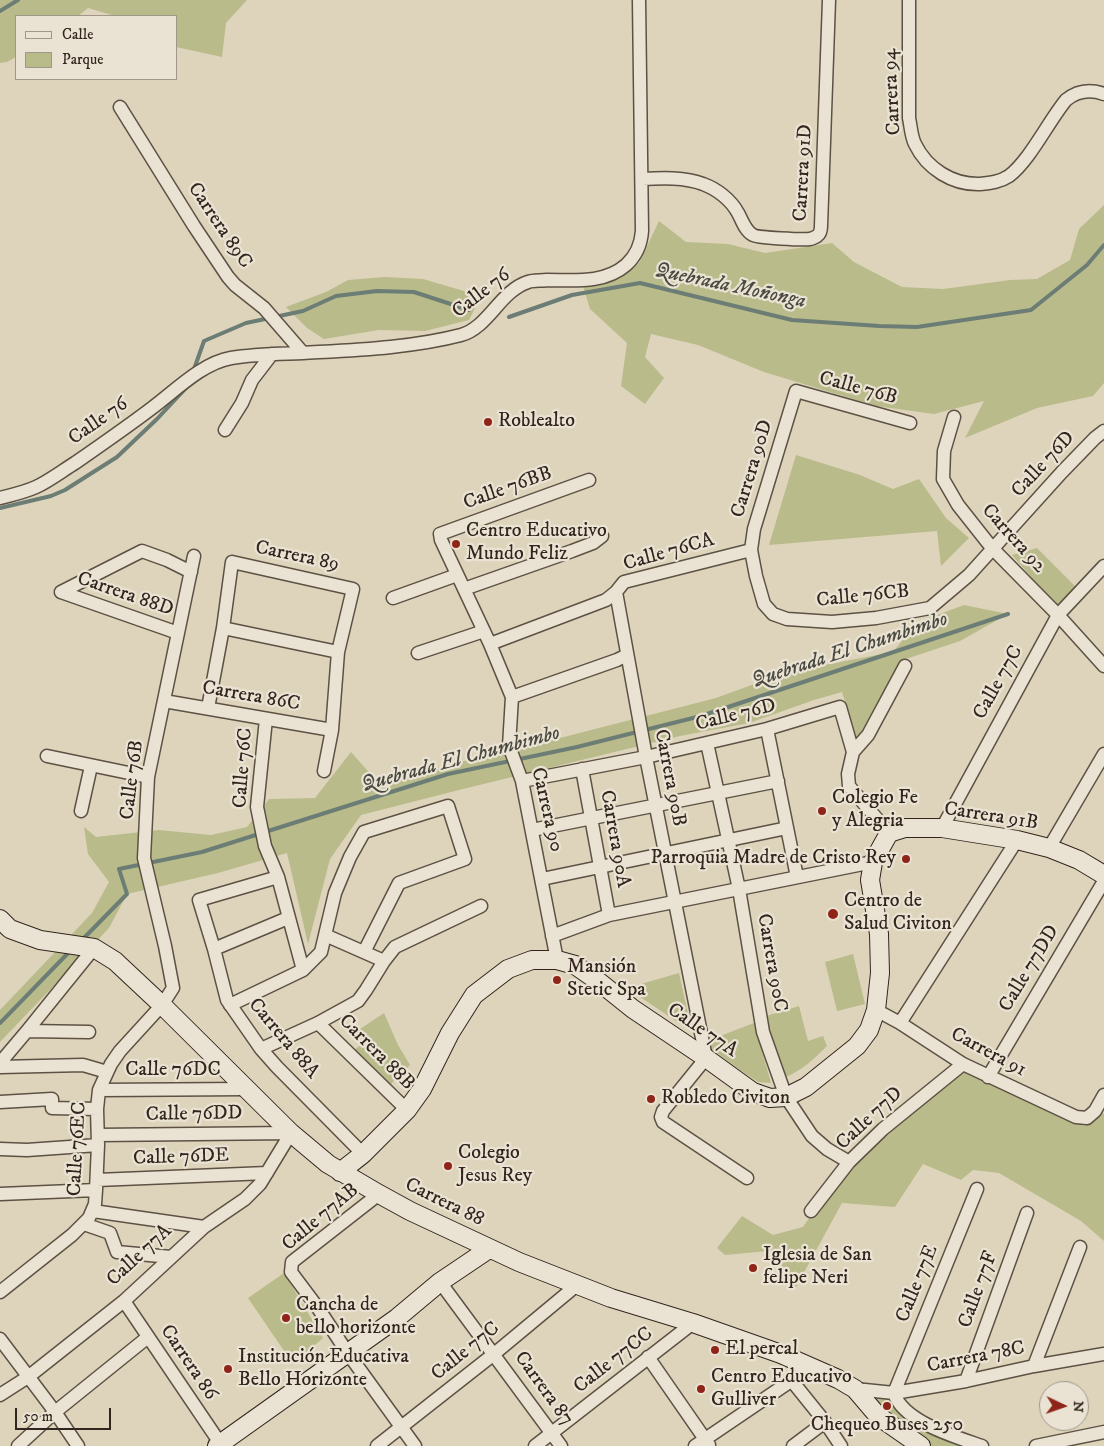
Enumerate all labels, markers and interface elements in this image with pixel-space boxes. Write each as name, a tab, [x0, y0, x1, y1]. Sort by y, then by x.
legend	[15, 15, 178, 80]
text: Calle	[62, 25, 94, 44]
street label: Carrera 94	[879, 48, 907, 136]
text: Parque	[62, 50, 103, 69]
street label: Carrera 91D	[789, 124, 819, 222]
street label: Carrera 89C	[182, 178, 256, 274]
water label: Quebrada Moñonga	[652, 259, 808, 315]
street label: Calle 76	[448, 264, 516, 324]
street label: Calle 76B	[816, 367, 900, 411]
street label: Calle 76	[65, 393, 133, 451]
place label: Roblealto	[498, 410, 575, 434]
marker: Roblealto	[482, 416, 494, 428]
street label: Carrera 90D	[727, 417, 779, 521]
street label: Calle 76D	[1007, 427, 1081, 503]
street label: Calle 76BB	[460, 462, 556, 516]
street label: Carrera 92	[976, 499, 1050, 579]
place label: Centro Educativo Mundo Feliz	[466, 520, 607, 567]
street label: Calle 76CA	[621, 529, 717, 577]
street label: Carrera 89	[253, 536, 341, 578]
marker: Centro Educativo Mundo Feliz	[450, 538, 462, 550]
street label: Carrera 88D	[74, 567, 176, 623]
street label: Calle 76CB	[815, 580, 911, 614]
water label: Quebrada El Chumbimbo	[749, 607, 951, 695]
street label: Calle 77C	[969, 642, 1029, 724]
street label: Carrera 86C	[200, 677, 302, 717]
street label: Calle 76D	[693, 694, 779, 738]
water label: Quebrada El Chumbimbo	[359, 721, 563, 799]
street label: Calle 76C	[229, 727, 259, 809]
street label: Carrera 90B	[648, 727, 690, 829]
street label: Calle 76B	[116, 739, 150, 821]
street label: Carrera 90	[525, 765, 567, 855]
place label: Colegio Fe y Alegria	[832, 787, 918, 834]
street label: Carrera 90A	[594, 788, 634, 890]
street label: Carrera 91B	[942, 798, 1040, 836]
marker: Colegio Fe y Alegria	[816, 805, 828, 817]
place label: Parroquia Madre de Cristo Rey	[651, 847, 896, 871]
marker: Parroquia Madre de Cristo Rey	[900, 853, 912, 865]
place label: Centro de Salud Civiton	[844, 890, 952, 937]
marker: Centro de Salud Civiton	[826, 907, 840, 921]
street label: Carrera 90C	[751, 912, 791, 1014]
street label: Calle 77DD	[995, 921, 1065, 1017]
place label: Mansión Stetic Spa	[567, 956, 646, 1003]
marker: Mansión Stetic Spa	[551, 974, 563, 986]
street label: Carrera 88A	[242, 994, 324, 1084]
street label: Calle 77A	[662, 999, 742, 1063]
street label: Carrera 88B	[333, 1010, 419, 1096]
street label: Carrera 91	[946, 1023, 1030, 1083]
street label: Calle 76DC	[125, 1059, 221, 1083]
street label: Calle 77D	[832, 1082, 908, 1156]
place label: Robledo Civiton	[661, 1087, 790, 1111]
marker: Robledo Civiton	[645, 1093, 657, 1105]
street label: Calle 76EC	[64, 1101, 92, 1197]
street label: Calle 76DD	[145, 1102, 243, 1128]
place label: Colegio Jesus Rey	[458, 1142, 532, 1189]
street label: Calle 76DE	[133, 1144, 229, 1172]
marker: Colegio Jesus Rey	[442, 1160, 454, 1172]
street label: Carrera 88	[400, 1174, 488, 1232]
street label: Calle 77AB	[278, 1179, 364, 1257]
street label: Calle 77A	[103, 1220, 177, 1292]
street label: Calle 77E	[892, 1242, 944, 1326]
place label: Iglesia de San felipe Neri	[763, 1244, 872, 1291]
street label: Calle 77F	[954, 1248, 1004, 1332]
marker: Iglesia de San felipe Neri	[747, 1262, 759, 1274]
place label: Cancha de bello horizonte	[296, 1294, 416, 1341]
marker: Cancha de bello horizonte	[280, 1312, 292, 1324]
street label: Calle 77C	[427, 1317, 505, 1387]
street label: Carrera 86	[154, 1321, 222, 1405]
street label: Calle 77CC	[570, 1323, 658, 1399]
street label: Carrera 78C	[925, 1337, 1027, 1379]
place label: El percal	[725, 1338, 798, 1362]
marker: El percal	[709, 1344, 721, 1356]
place label: Institución Educativa Bello Horizonte	[238, 1346, 409, 1393]
street label: Carrera 87	[508, 1347, 578, 1431]
marker: Institución Educativa Bello Horizonte	[222, 1363, 234, 1375]
place label: Centro Educativo Gulliver	[711, 1366, 852, 1413]
north arrow	[1039, 1381, 1089, 1431]
marker: Centro Educativo Gulliver	[695, 1383, 707, 1395]
scale bar	[18, 1398, 114, 1430]
marker: Chequeo Buses 250	[881, 1400, 893, 1412]
text: N	[1069, 1401, 1087, 1413]
text: 50 m	[23, 1407, 53, 1426]
place label: Chequeo Buses 250	[811, 1414, 963, 1438]

